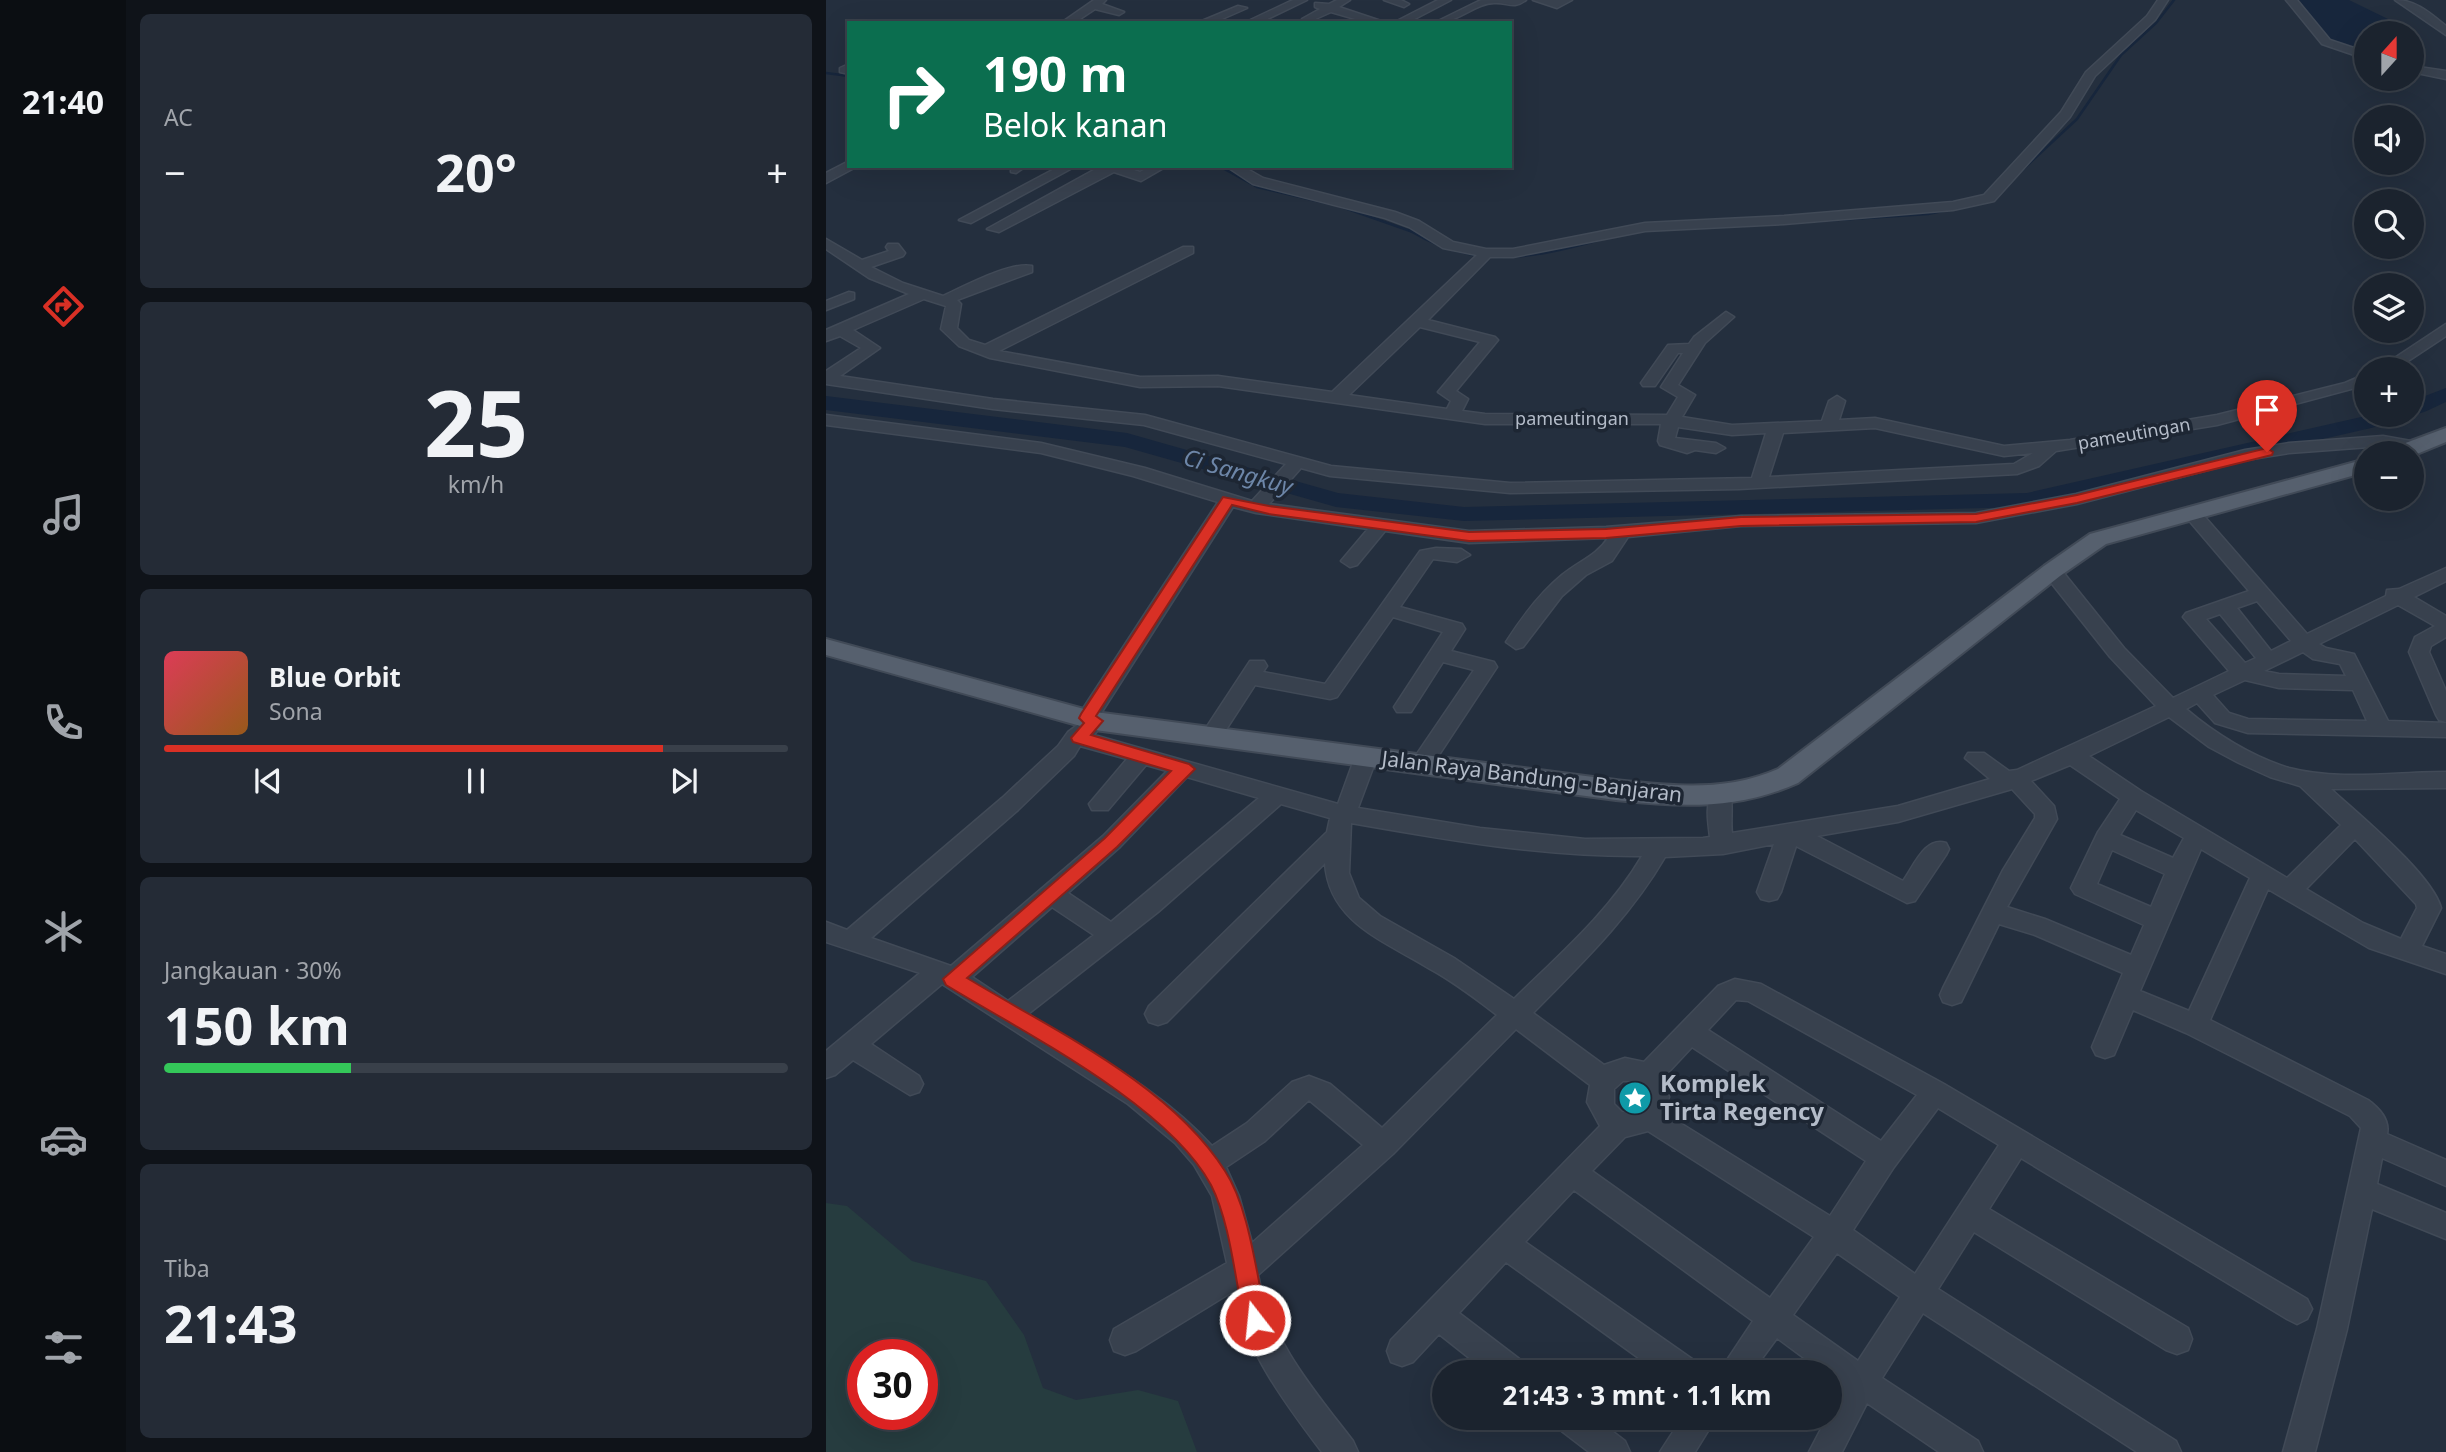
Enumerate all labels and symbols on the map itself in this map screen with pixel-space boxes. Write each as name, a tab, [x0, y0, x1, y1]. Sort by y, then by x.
north arrow	[2354, 21, 2424, 91]
pin	[2237, 380, 2297, 452]
street label: pameutingan	[1515, 406, 1629, 430]
street label: pameutingan	[2076, 411, 2192, 455]
water label: Ci Sangkuy	[1180, 440, 1298, 502]
street label: Jalan Raya Bandung - Banjaran	[1378, 743, 1684, 808]
place label: Komplek Tirta Regency	[1660, 1066, 1824, 1127]
place icon: Komplek Tirta Regency	[1616, 1079, 1654, 1117]
position arrow	[1218, 1283, 1292, 1357]
speed limit sign: 30	[847, 1339, 938, 1430]

